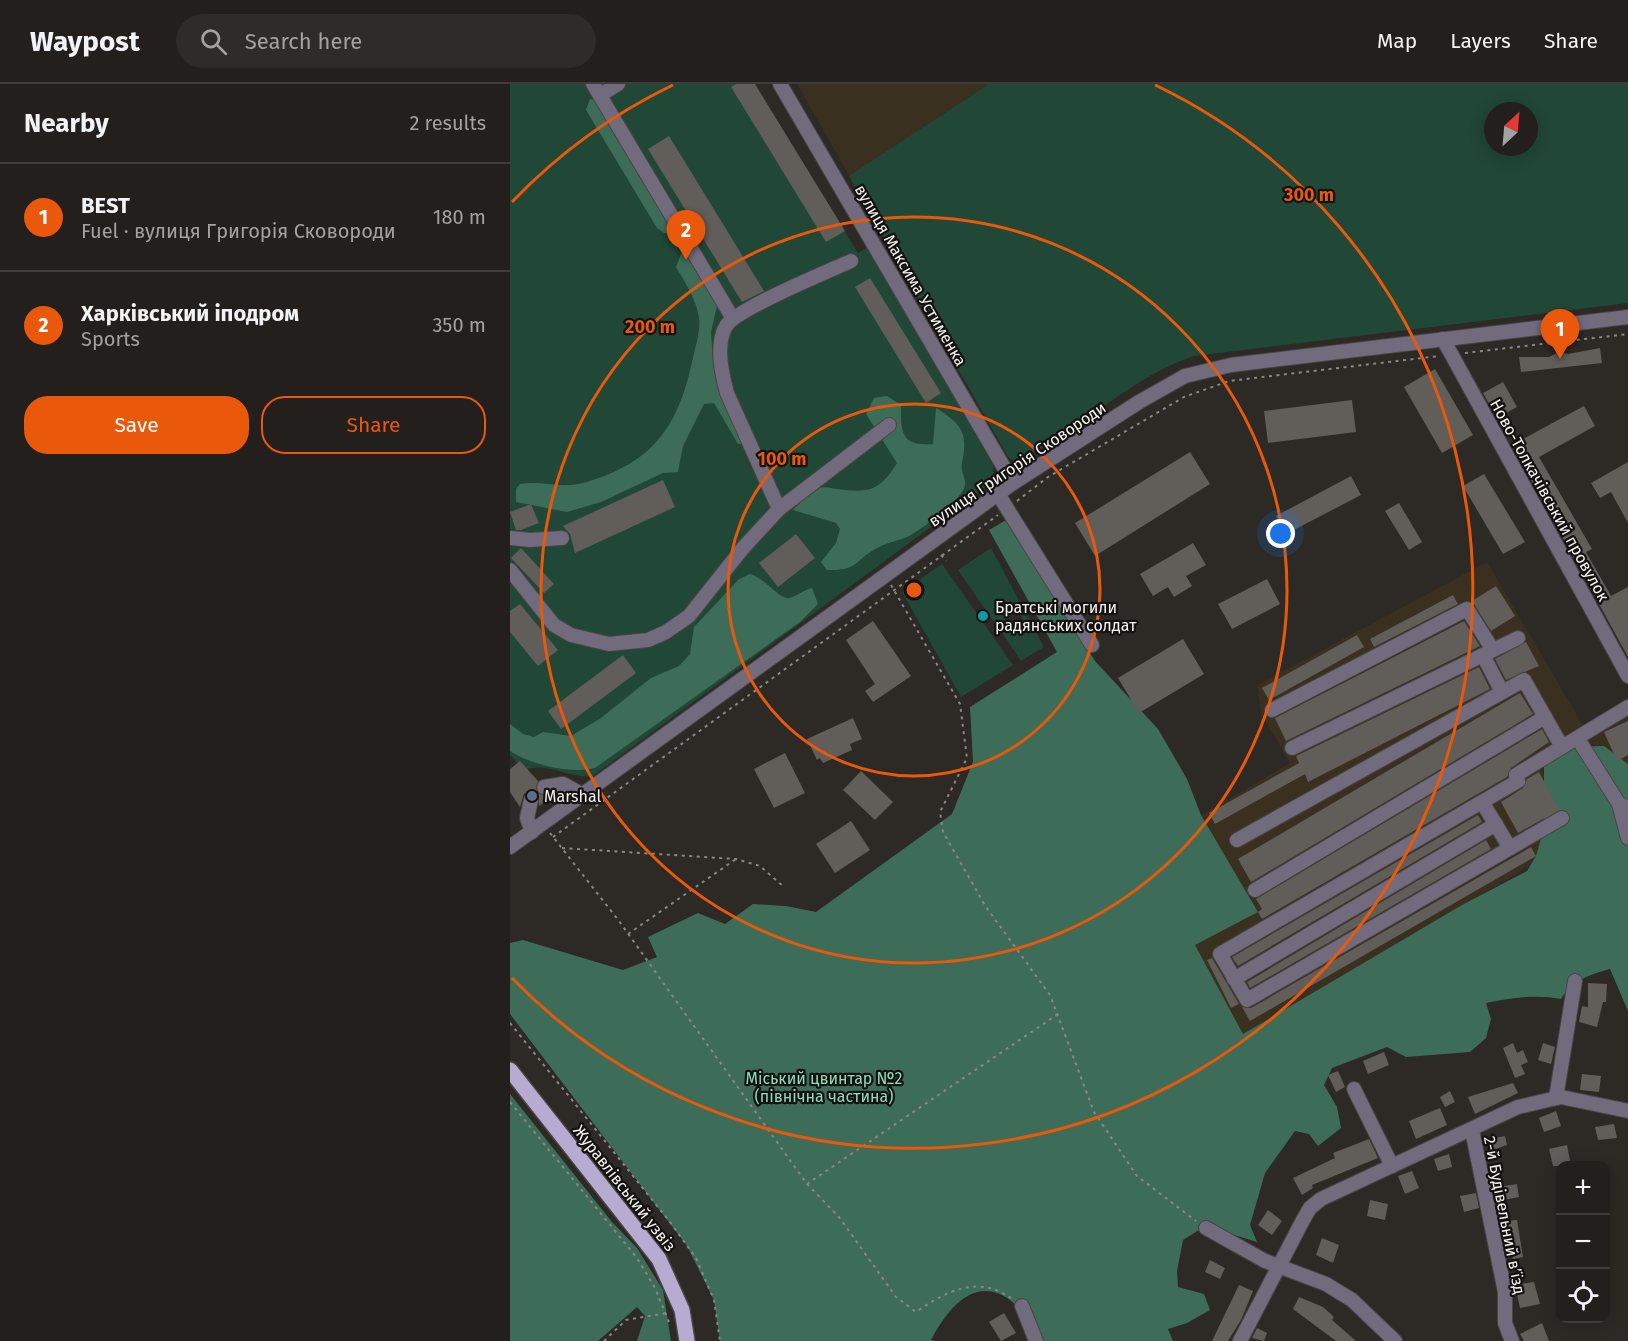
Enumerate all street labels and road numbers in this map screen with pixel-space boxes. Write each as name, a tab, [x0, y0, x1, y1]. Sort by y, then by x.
street label: вулиця Максима Устименка	[851, 181, 970, 369]
street label: Ново-Толкачівський провулок	[1486, 396, 1614, 605]
street label: вулиця Григорія Сковороди	[925, 398, 1109, 531]
street label: Журавлівський узвіз	[569, 1121, 680, 1255]
street label: 2-й Будівельний в’їзд	[1480, 1134, 1529, 1296]

